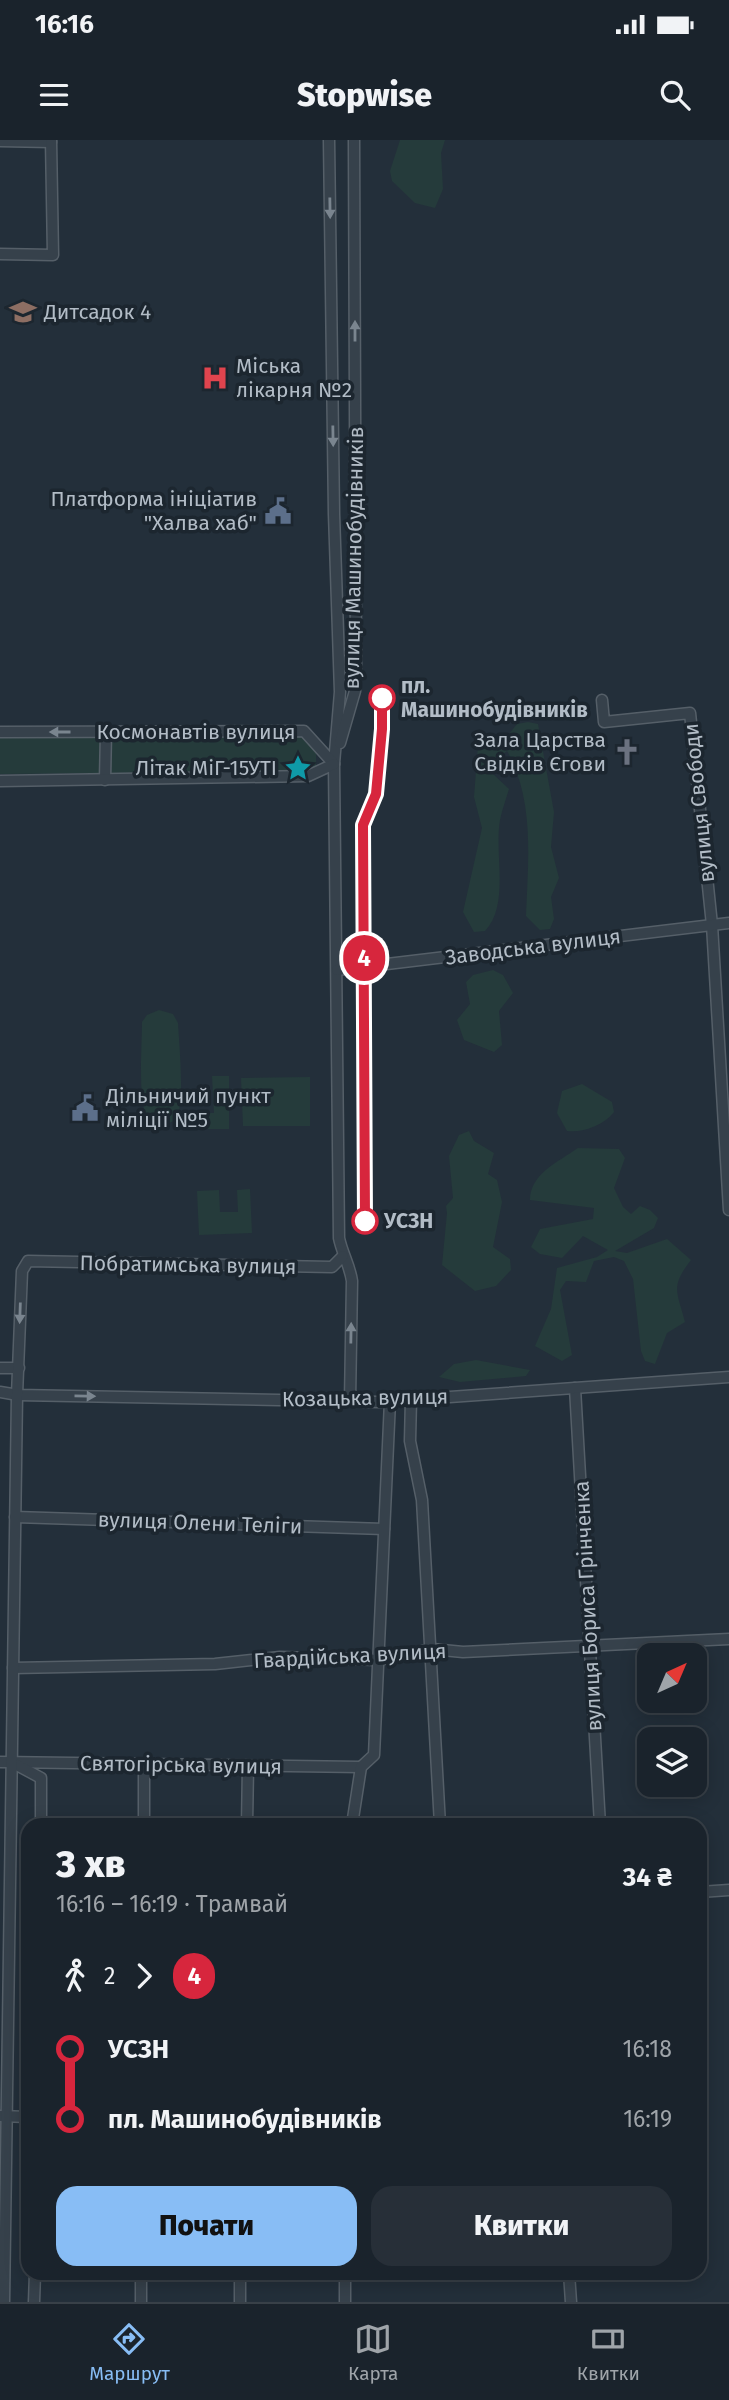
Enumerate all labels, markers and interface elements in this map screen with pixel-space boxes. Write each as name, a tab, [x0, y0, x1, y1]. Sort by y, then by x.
text: 16:16	[35, 9, 94, 40]
icon: menu	[35, 76, 73, 114]
text: Stopwise	[297, 76, 432, 114]
icon: search	[656, 76, 694, 114]
one-way arrow	[324, 197, 336, 219]
school or university icon: Дитсадок 4	[8, 297, 38, 327]
place label: Дитсадок 4	[43, 299, 151, 325]
one-way arrow	[349, 320, 361, 342]
place label: Міська лікарня №2	[236, 353, 352, 403]
hospital icon: Міська лікарня №2	[200, 363, 230, 393]
one-way arrow	[327, 425, 339, 447]
street label: вулиця Машинобудівників	[339, 426, 369, 690]
place label: Платформа ініціатив "Халва хаб"	[50, 486, 257, 536]
public building icon: Платформа ініціатив "Халва хаб"	[263, 496, 293, 526]
place label: пл. Машинобудівників	[401, 673, 588, 723]
marker: пл. Машинобудівників	[369, 685, 395, 711]
street label: Космонавтів вулиця	[96, 719, 296, 745]
street label: вулиця Свободи	[678, 722, 720, 884]
one-way arrow	[49, 726, 71, 738]
place label: Зала Царства Свідків Єгови	[474, 727, 606, 777]
church icon: Зала Царства Свідків Єгови	[612, 737, 642, 767]
place icon: Літак МіГ-15УТІ	[283, 753, 313, 783]
place label: Літак МіГ-15УТІ	[136, 755, 277, 781]
street label: Заводська вулиця	[444, 923, 622, 971]
line badge: 4	[341, 935, 387, 981]
text: 4	[357, 944, 371, 972]
place label: Дільничий пункт міліції №5	[105, 1083, 271, 1133]
public building icon: Дільничий пункт міліції №5	[70, 1093, 100, 1123]
marker: УСЗН	[352, 1208, 378, 1234]
place label: УСЗН	[383, 1208, 433, 1234]
street label: Побратимська вулиця	[79, 1250, 297, 1280]
one-way arrow	[15, 1303, 26, 1325]
one-way arrow	[345, 1322, 357, 1344]
street label: Козацька вулиця	[282, 1384, 448, 1412]
one-way arrow	[74, 1390, 96, 1402]
street label: вулиця Бориса Грінченка	[568, 1480, 608, 1732]
street label: вулиця Олени Теліги	[97, 1506, 303, 1540]
street label: Гвардійська вулиця	[253, 1638, 447, 1674]
north arrow	[637, 1643, 707, 1713]
map controls	[637, 1643, 707, 1797]
button: layers	[637, 1727, 707, 1797]
street label: Святогірська вулиця	[80, 1750, 282, 1780]
text: 3 хв	[56, 1841, 125, 1887]
text: 34 ₴	[623, 1862, 672, 1893]
text: 16:16 – 16:19 · Трамвай	[56, 1890, 288, 1918]
icon: walk	[56, 1957, 94, 1995]
icon: forward	[125, 1957, 163, 1995]
text: 2	[104, 1962, 115, 1990]
text: 4	[187, 1962, 201, 1990]
text: УСЗН	[108, 2034, 169, 2065]
text: 16:18	[623, 2035, 672, 2063]
text: пл. Машинобудівників	[108, 2104, 382, 2135]
text: 16:19	[623, 2105, 672, 2133]
button: Почати	[56, 2186, 357, 2266]
button: Квитки	[371, 2186, 672, 2266]
tab: Маршрут	[89, 2320, 170, 2385]
tab: Карта	[348, 2320, 398, 2385]
tab: Квитки	[577, 2320, 640, 2385]

